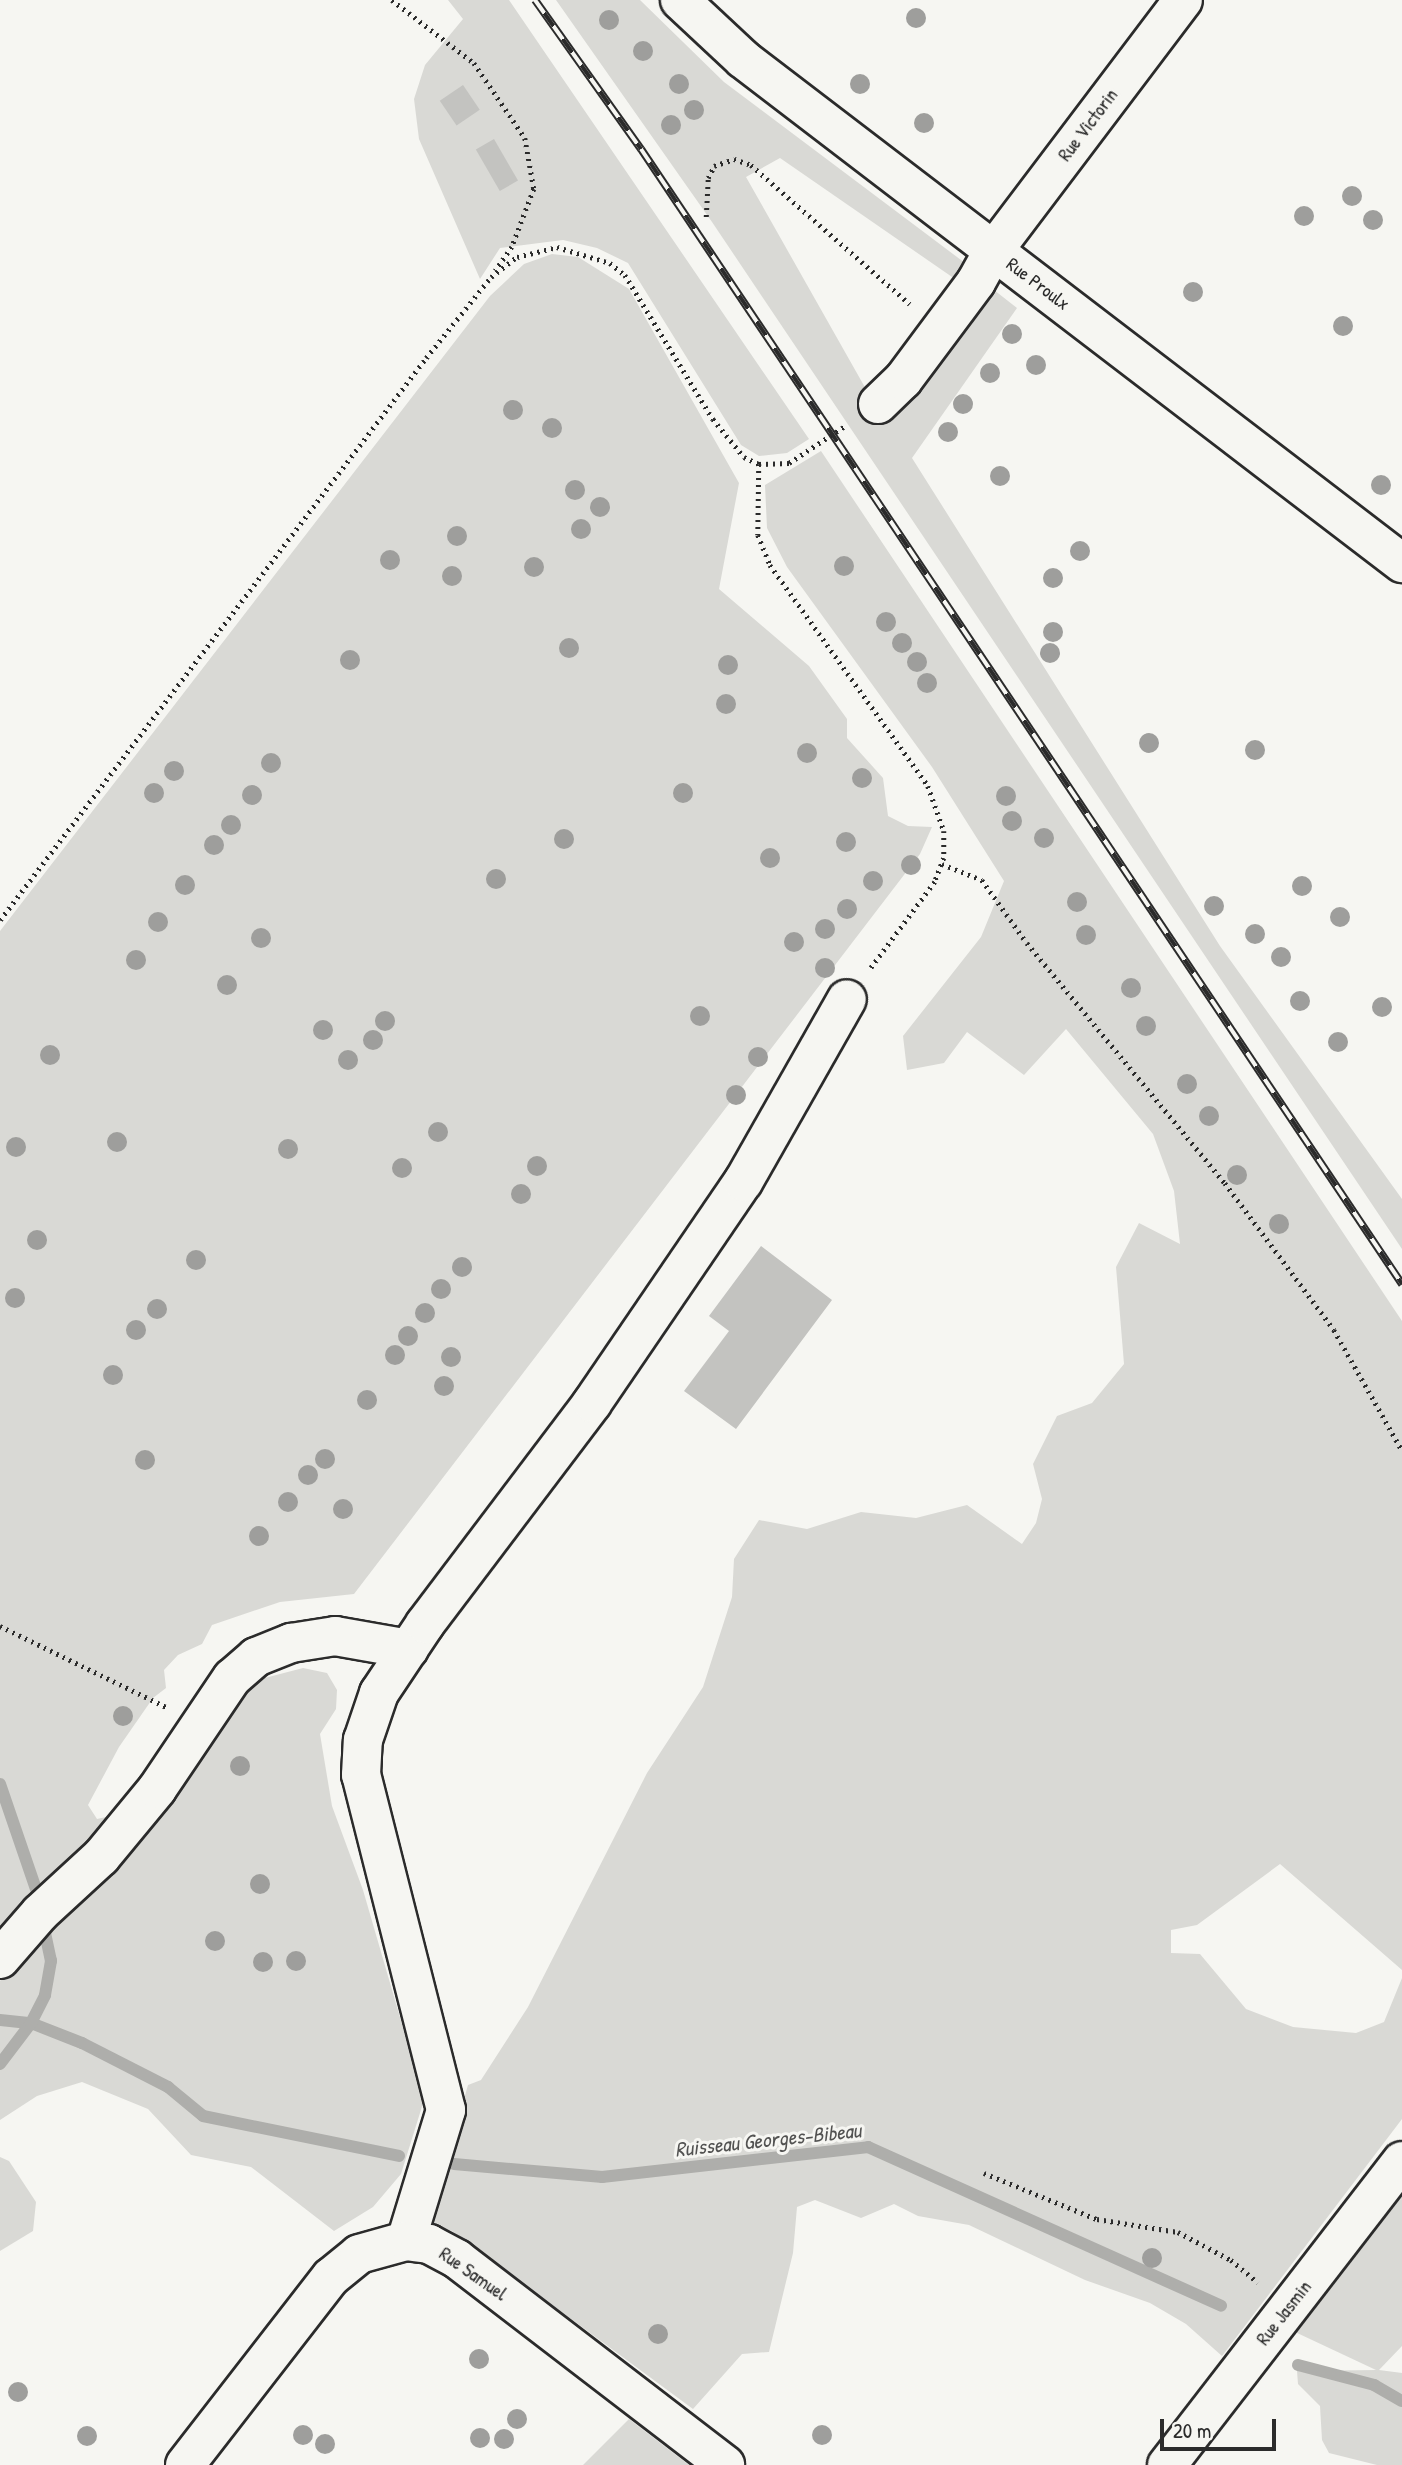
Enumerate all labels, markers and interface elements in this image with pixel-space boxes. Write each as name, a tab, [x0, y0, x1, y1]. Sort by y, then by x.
street label: Rue Victorin	[1053, 84, 1123, 166]
street label: Rue Proulx	[1002, 253, 1074, 315]
water label: Ruisseau Georges-Bibeau	[674, 2118, 862, 2162]
street label: Rue Samuel	[435, 2242, 511, 2306]
street label: Rue Jasmin	[1252, 2276, 1316, 2350]
scale bar	[1164, 2406, 1280, 2450]
text: 20 m	[1173, 2416, 1211, 2445]

